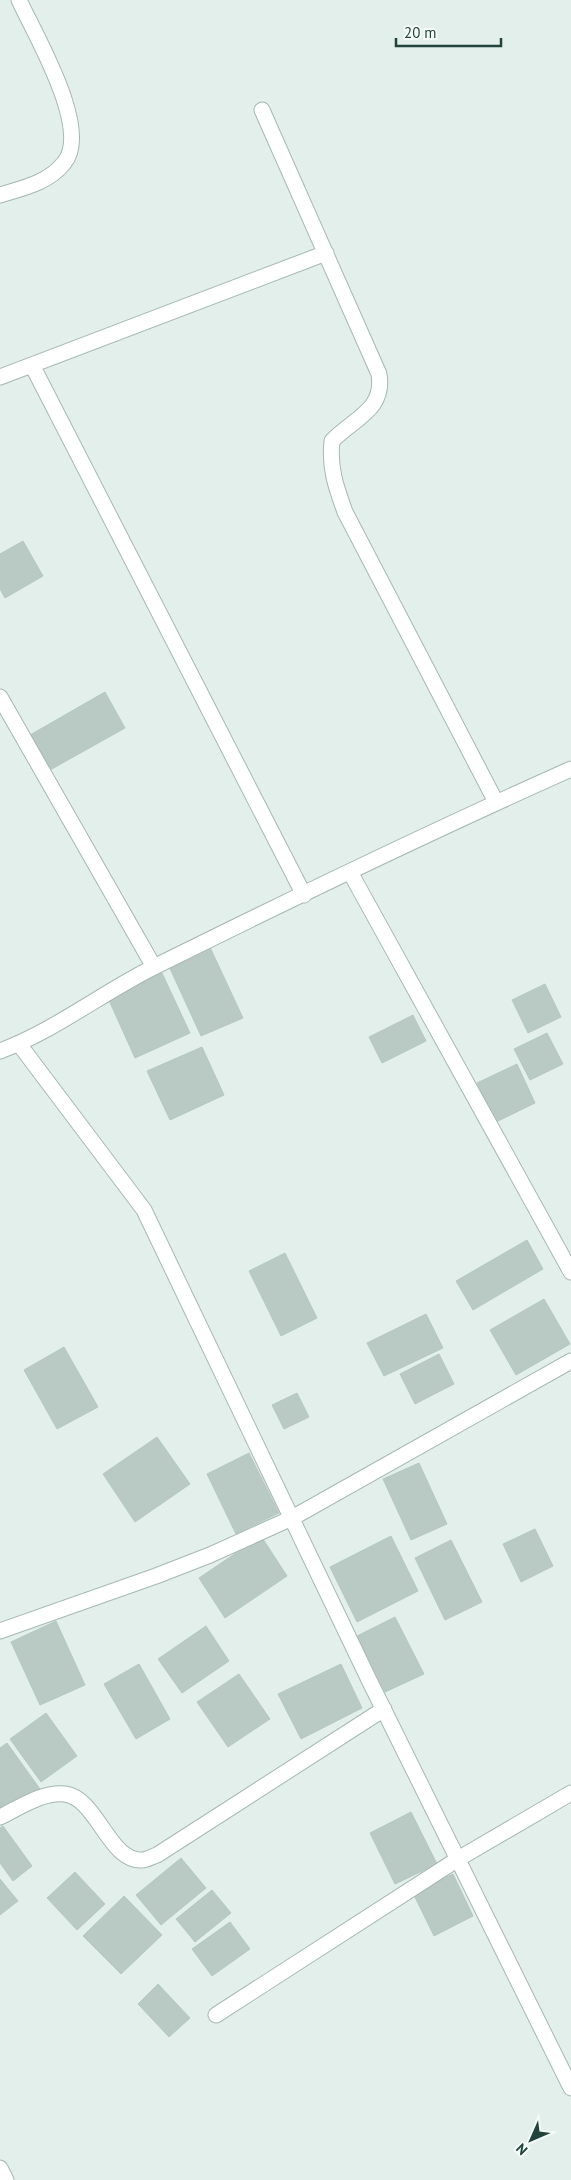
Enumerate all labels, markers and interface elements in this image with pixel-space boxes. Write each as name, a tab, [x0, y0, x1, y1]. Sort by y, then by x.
scale bar	[396, 15, 501, 47]
text: 20 m	[404, 23, 437, 42]
north arrow	[506, 2115, 556, 2165]
text: N	[512, 2140, 531, 2159]

